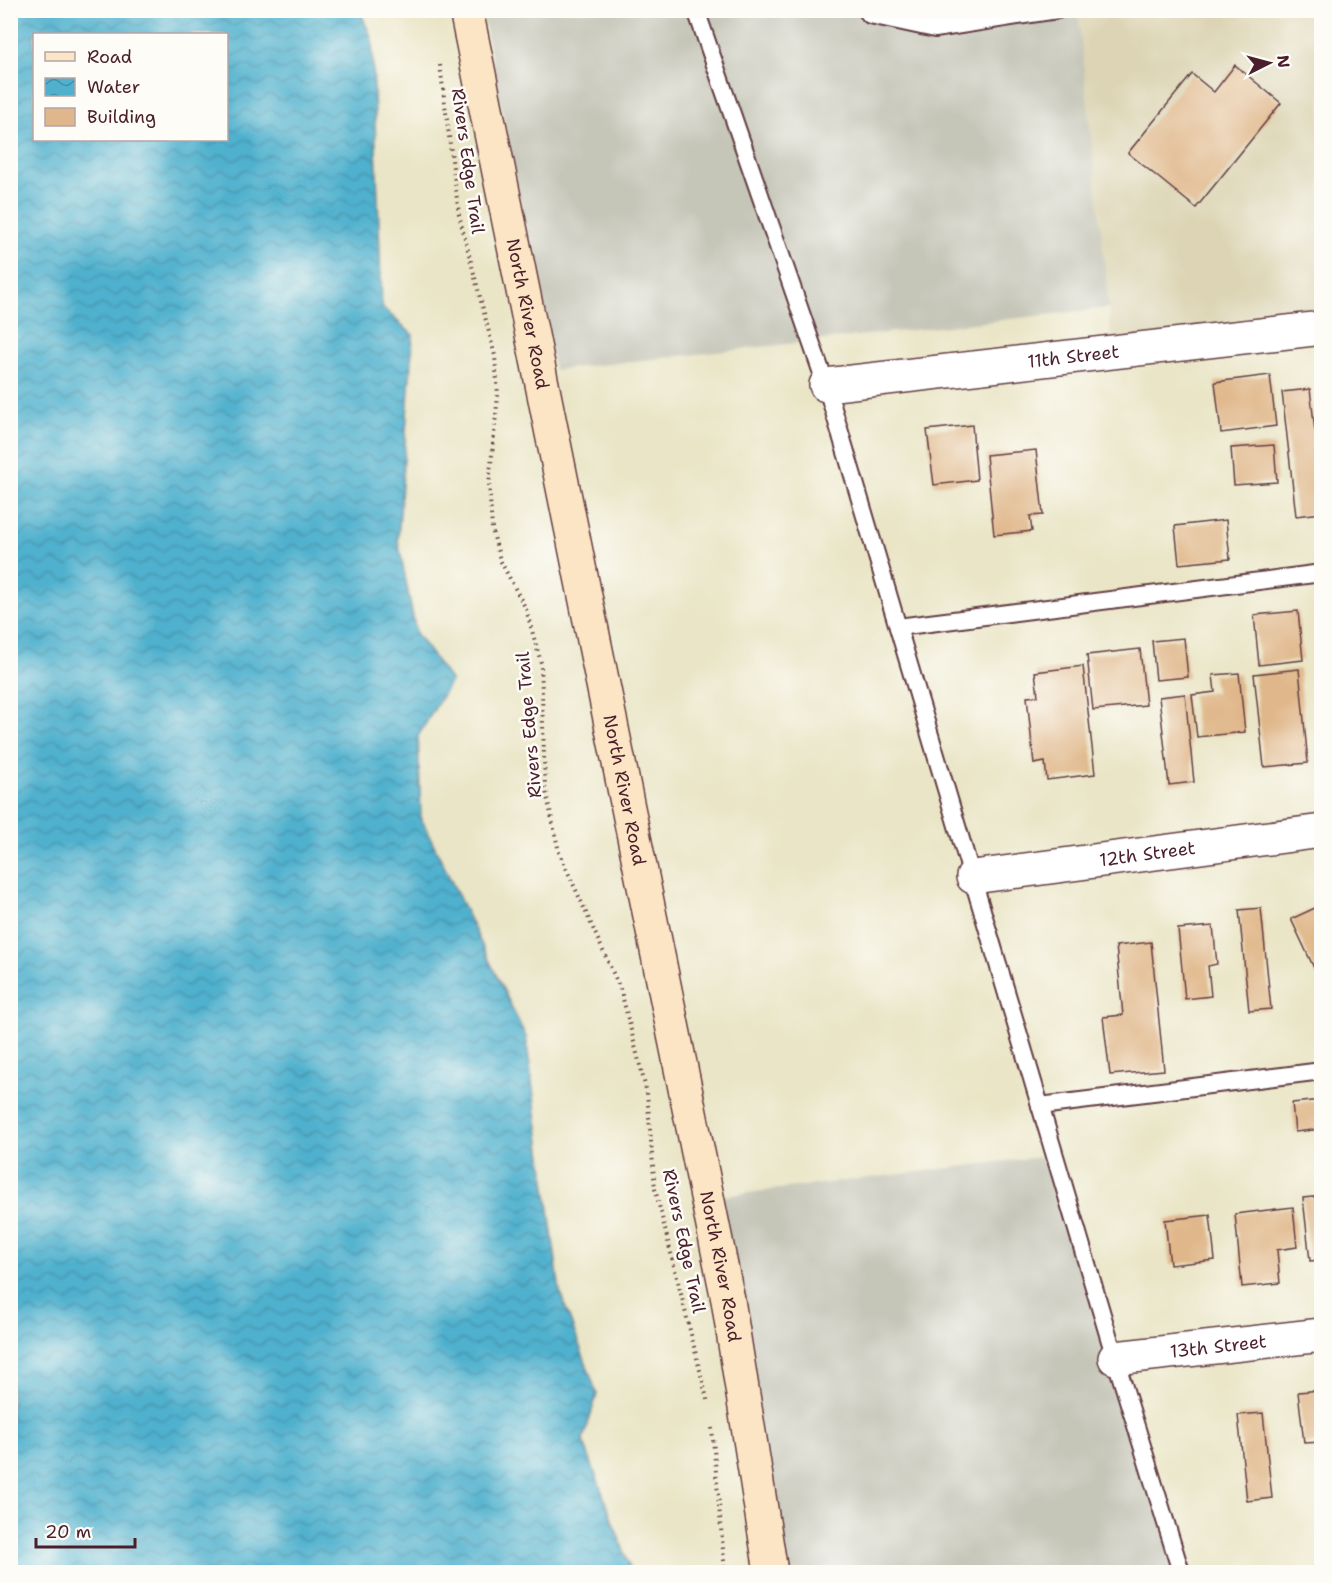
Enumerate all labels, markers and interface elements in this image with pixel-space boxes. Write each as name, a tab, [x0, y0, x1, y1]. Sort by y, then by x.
legend	[33, 33, 228, 141]
north arrow	[1239, 33, 1299, 93]
text: Road	[87, 45, 132, 69]
text: N	[1272, 54, 1295, 69]
text: Water	[87, 75, 140, 99]
street label: Rivers Edge Trail	[446, 87, 490, 236]
text: Building	[87, 105, 156, 129]
street label: North River Road	[501, 236, 555, 391]
street label: 11th Street	[1026, 339, 1121, 374]
street label: Rivers Edge Trail	[511, 650, 547, 799]
street label: North River Road	[597, 712, 651, 868]
street label: 12th Street	[1098, 836, 1197, 872]
street label: Rivers Edge Trail	[657, 1167, 711, 1316]
street label: North River Road	[694, 1189, 746, 1344]
street label: 13th Street	[1169, 1329, 1268, 1364]
scale bar	[36, 1511, 135, 1549]
text: 20 m	[45, 1520, 91, 1544]

